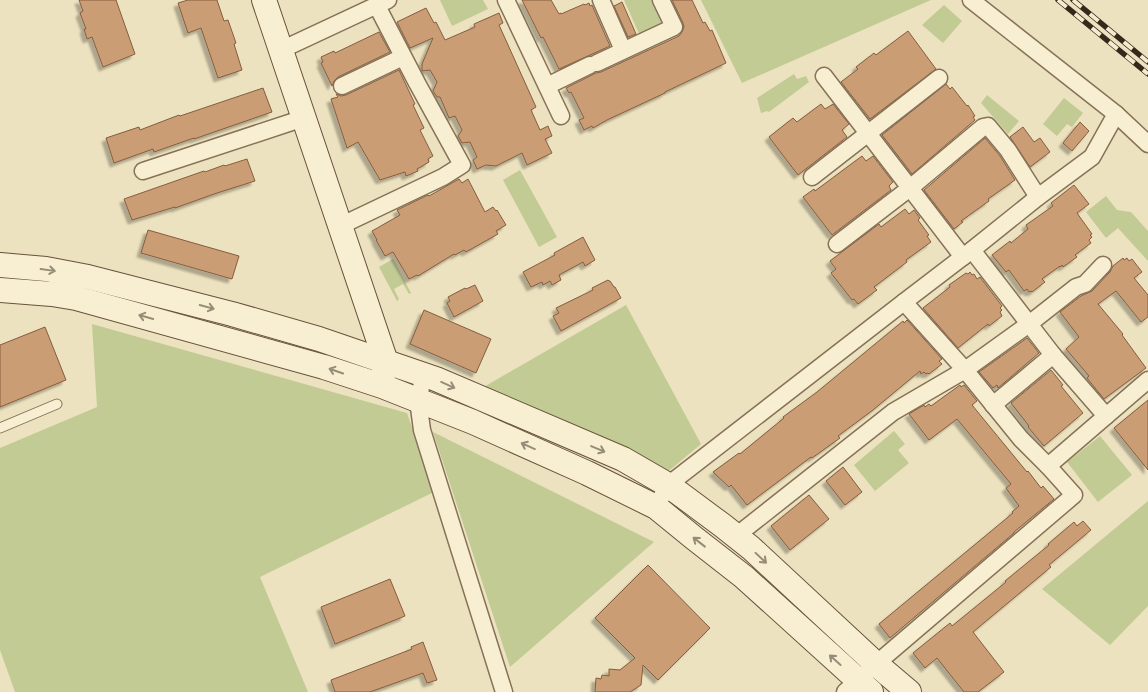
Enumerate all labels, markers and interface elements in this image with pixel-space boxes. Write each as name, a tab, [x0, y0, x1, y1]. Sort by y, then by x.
one-way arrow	[40, 265, 56, 275]
one-way arrow	[198, 303, 214, 312]
one-way arrow	[138, 312, 154, 321]
one-way arrow	[328, 365, 344, 375]
one-way arrow	[440, 380, 455, 390]
one-way arrow	[521, 441, 536, 450]
one-way arrow	[590, 444, 605, 454]
one-way arrow	[693, 537, 706, 548]
one-way arrow	[755, 552, 767, 564]
one-way arrow	[828, 654, 841, 666]

